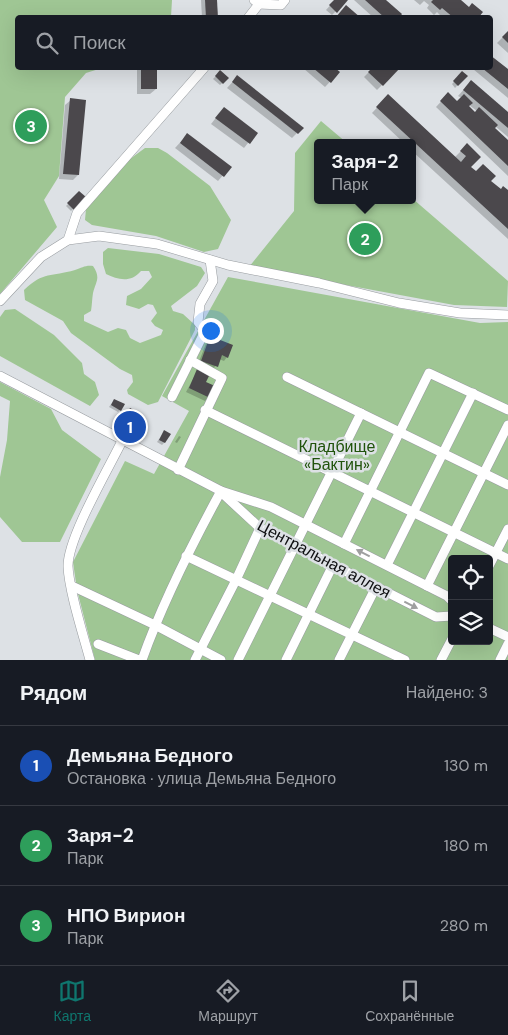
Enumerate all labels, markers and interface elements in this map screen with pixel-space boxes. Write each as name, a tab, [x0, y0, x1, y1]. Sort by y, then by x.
search box	[15, 15, 493, 70]
icon: search	[33, 29, 61, 57]
text: Поиск	[73, 30, 126, 55]
pin: 3	[15, 107, 47, 145]
popup	[314, 139, 416, 204]
text: Заря-2	[332, 149, 398, 174]
text: Парк	[332, 174, 368, 195]
pin: 2	[349, 220, 381, 258]
your location	[198, 318, 224, 344]
pin: 1	[114, 408, 146, 446]
park label: Кладбище «Бактин»	[299, 436, 376, 475]
street label: Центральная аллея	[254, 515, 394, 603]
one-way arrow	[356, 549, 370, 557]
map controls	[448, 555, 493, 645]
button: locate	[448, 555, 493, 600]
button: layers	[448, 600, 493, 645]
one-way arrow	[404, 601, 418, 609]
text: Рядом	[20, 679, 87, 707]
text: Найдено: 3	[406, 682, 488, 703]
text: Демьяна Бедного	[67, 743, 233, 768]
text: 1	[33, 755, 39, 776]
text: 130 m	[444, 755, 488, 776]
text: Остановка · улица Демьяна Бедного	[67, 768, 336, 789]
text: Заря-2	[67, 823, 134, 848]
text: 2	[31, 835, 41, 856]
text: 180 m	[444, 835, 488, 856]
text: Парк	[67, 848, 103, 869]
text: НПО Вирион	[67, 903, 185, 928]
text: 3	[31, 915, 41, 936]
text: 280 m	[440, 915, 488, 936]
text: Парк	[67, 928, 103, 949]
tab: Карта	[54, 977, 91, 1025]
tab: Маршрут	[198, 977, 258, 1025]
tab: Сохранённые	[365, 977, 454, 1025]

